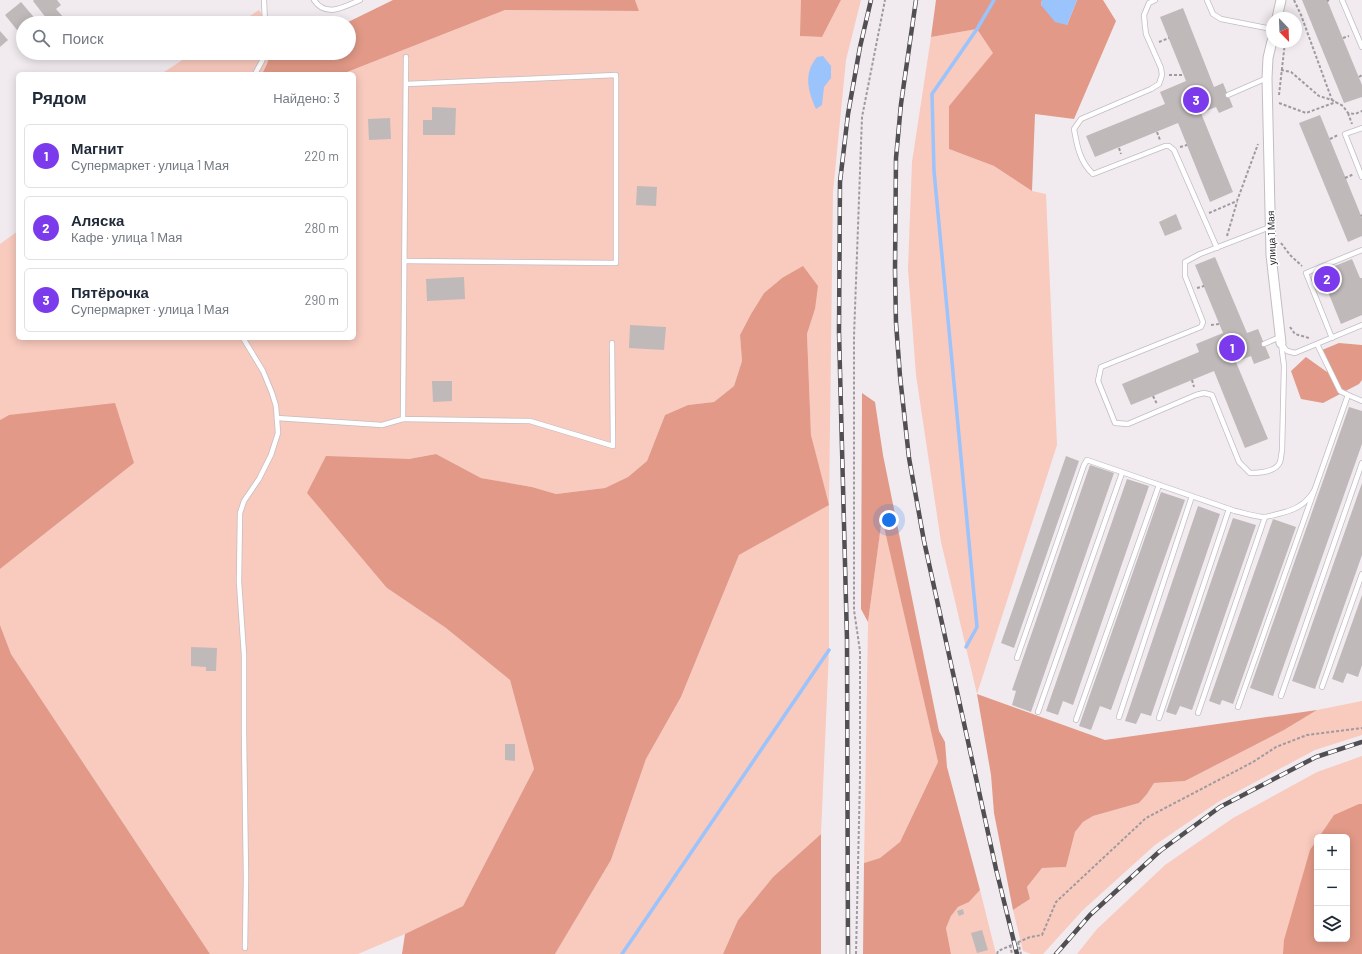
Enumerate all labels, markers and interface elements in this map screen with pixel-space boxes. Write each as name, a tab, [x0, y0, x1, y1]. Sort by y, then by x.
north arrow	[1266, 12, 1302, 48]
search box	[16, 16, 356, 60]
icon: search	[30, 27, 52, 49]
text: Поиск	[62, 29, 104, 47]
pin: 3	[1183, 85, 1209, 115]
text: Рядом	[32, 87, 87, 107]
text: Найдено: 3	[273, 90, 340, 106]
text: Магнит	[71, 139, 124, 157]
text: 1	[44, 148, 48, 164]
text: 220 m	[304, 148, 339, 164]
text: Супермаркет · улица 1 Мая	[71, 157, 229, 173]
text: Аляска	[71, 211, 124, 229]
street label: улица 1 Мая	[1264, 211, 1278, 265]
text: 2	[42, 220, 50, 236]
text: 280 m	[305, 220, 339, 236]
text: Кафе · улица 1 Мая	[71, 229, 182, 245]
pin: 2	[1314, 264, 1340, 294]
text: Пятёрочка	[71, 283, 149, 301]
text: 3	[42, 292, 50, 308]
text: 290 m	[305, 292, 339, 308]
text: Супермаркет · улица 1 Мая	[71, 301, 229, 317]
pin: 1	[1219, 333, 1245, 363]
your location	[879, 510, 899, 530]
map controls	[1314, 834, 1350, 942]
button: +	[1314, 834, 1350, 870]
button: −	[1314, 870, 1350, 906]
button: layers	[1314, 906, 1350, 942]

